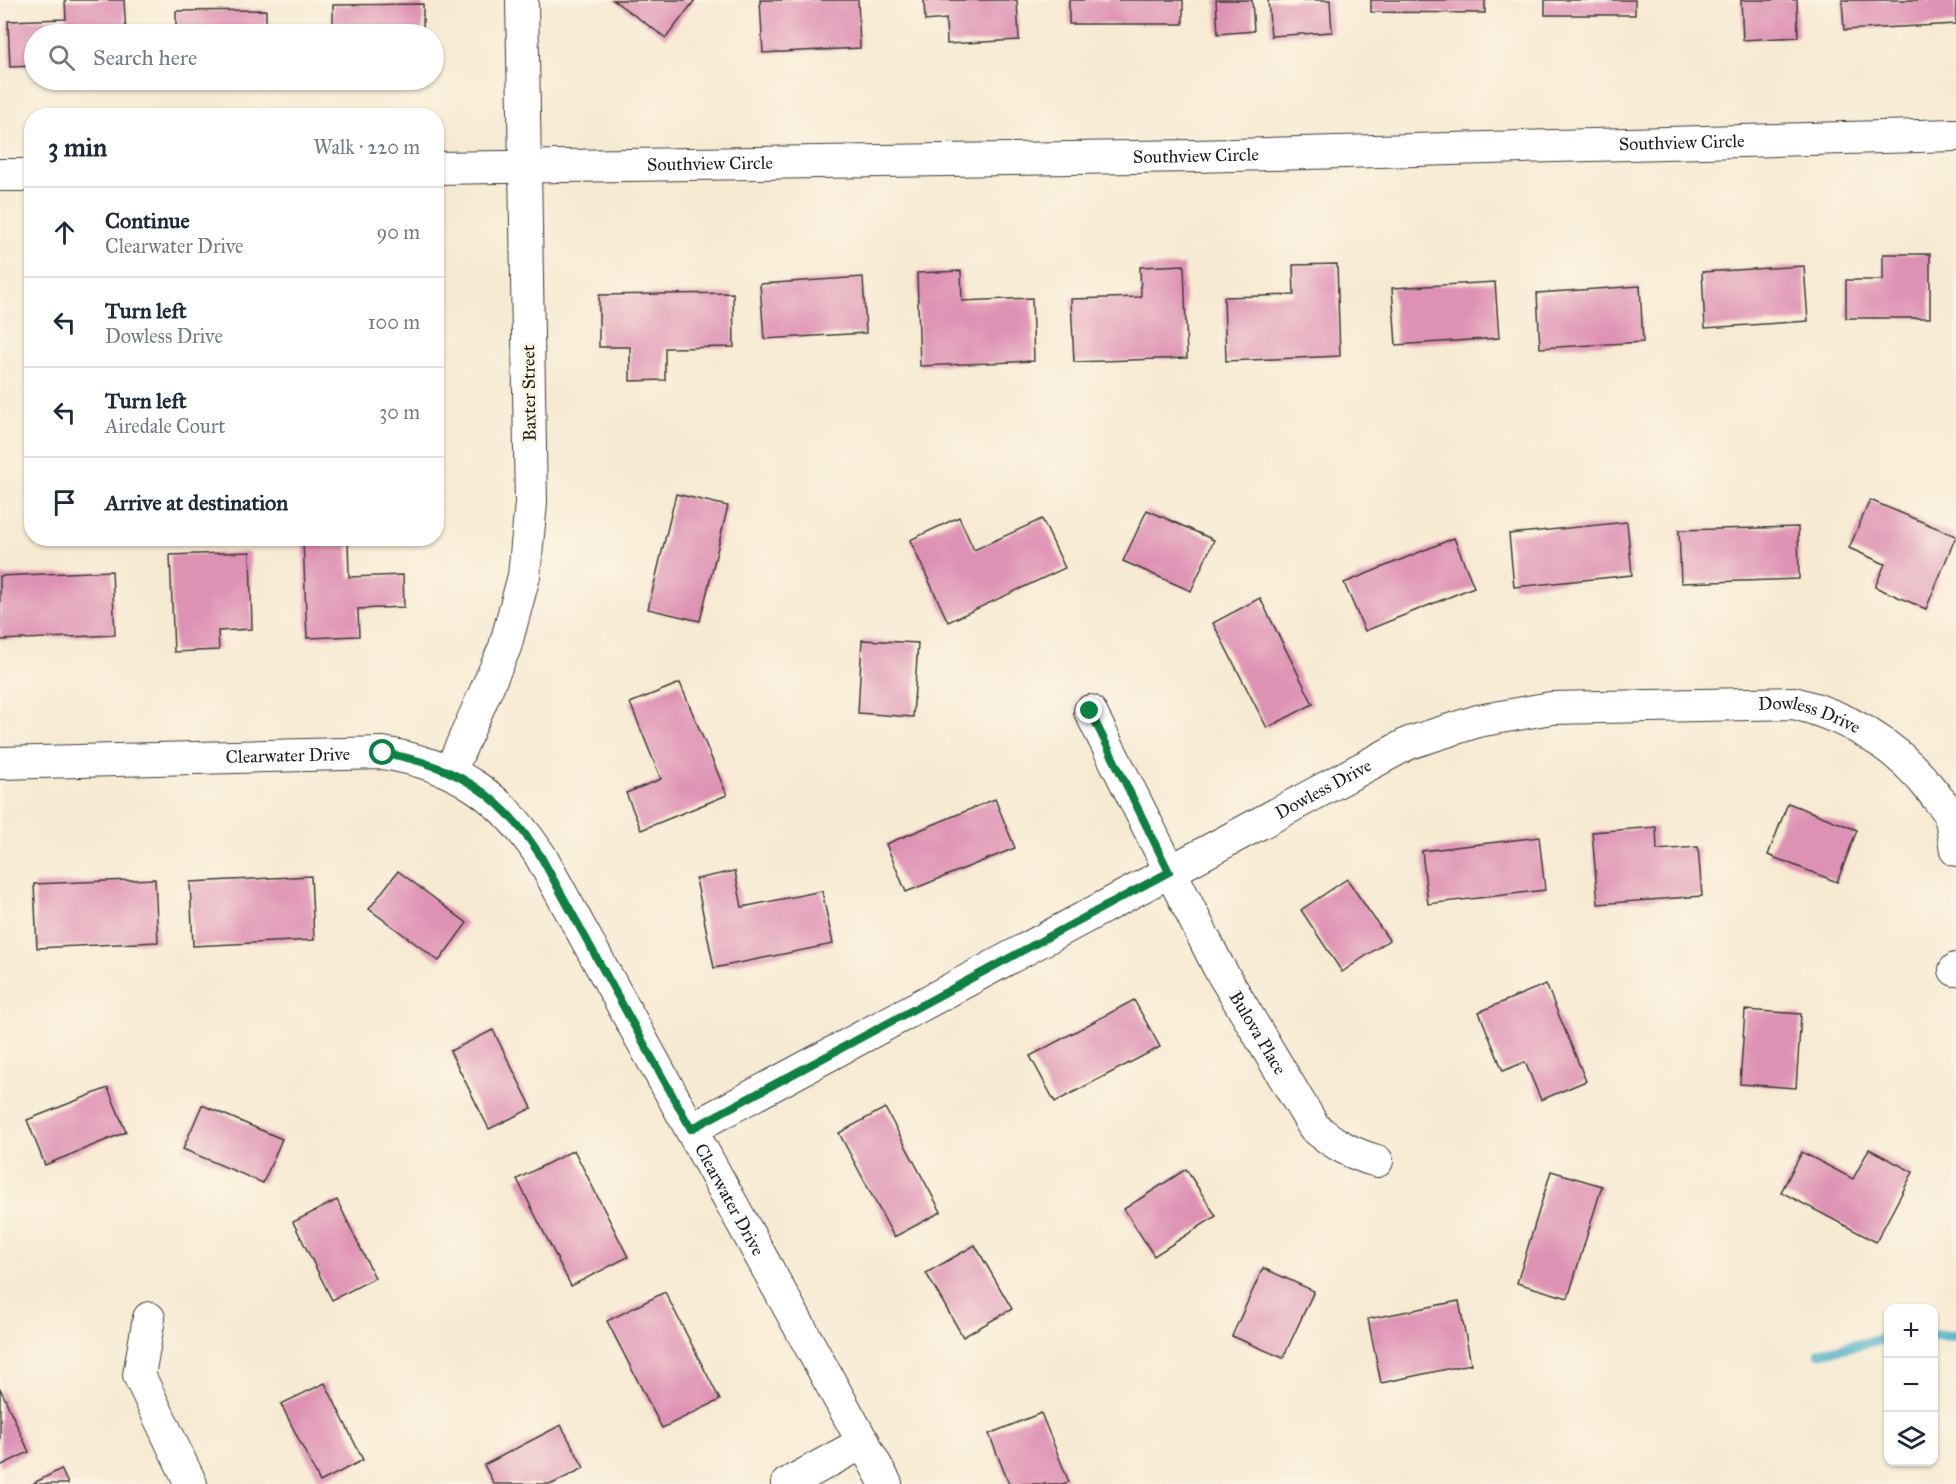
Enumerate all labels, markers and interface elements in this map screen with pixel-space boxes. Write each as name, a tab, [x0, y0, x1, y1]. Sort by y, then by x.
search box	[24, 24, 444, 90]
icon: search	[45, 41, 78, 74]
text: Search here	[93, 44, 197, 71]
street label: Southview Circle	[1618, 130, 1745, 155]
text: 3 min	[48, 131, 107, 163]
text: Walk · 220 m	[313, 135, 420, 159]
street label: Southview Circle	[1133, 143, 1259, 168]
street label: Southview Circle	[647, 152, 773, 176]
text: Continue	[105, 207, 190, 234]
icon: ahead	[48, 216, 81, 249]
text: 90 m	[377, 220, 420, 244]
text: Clearwater Drive	[105, 234, 243, 258]
text: Turn left	[105, 297, 187, 324]
icon: left	[48, 306, 81, 339]
text: 100 m	[368, 310, 420, 334]
text: Dowless Drive	[105, 324, 223, 348]
street label: Baxter Street	[517, 344, 541, 442]
text: Turn left	[105, 387, 187, 414]
icon: left	[48, 396, 81, 429]
text: 30 m	[379, 400, 420, 424]
text: Airedale Court	[105, 414, 225, 438]
icon: arrive	[48, 486, 81, 519]
text: Arrive at destination	[105, 489, 288, 516]
street label: Dowless Drive	[1758, 692, 1864, 738]
route end	[1076, 697, 1102, 723]
route start	[369, 739, 395, 765]
street label: Clearwater Drive	[225, 743, 350, 768]
street label: Dowless Drive	[1271, 754, 1375, 824]
street label: Bulova Place	[1224, 987, 1291, 1078]
street label: Clearwater Drive	[690, 1140, 769, 1259]
map controls	[1884, 1304, 1938, 1466]
button: +	[1884, 1304, 1938, 1358]
button: −	[1884, 1358, 1938, 1412]
button: layers	[1884, 1412, 1938, 1466]

